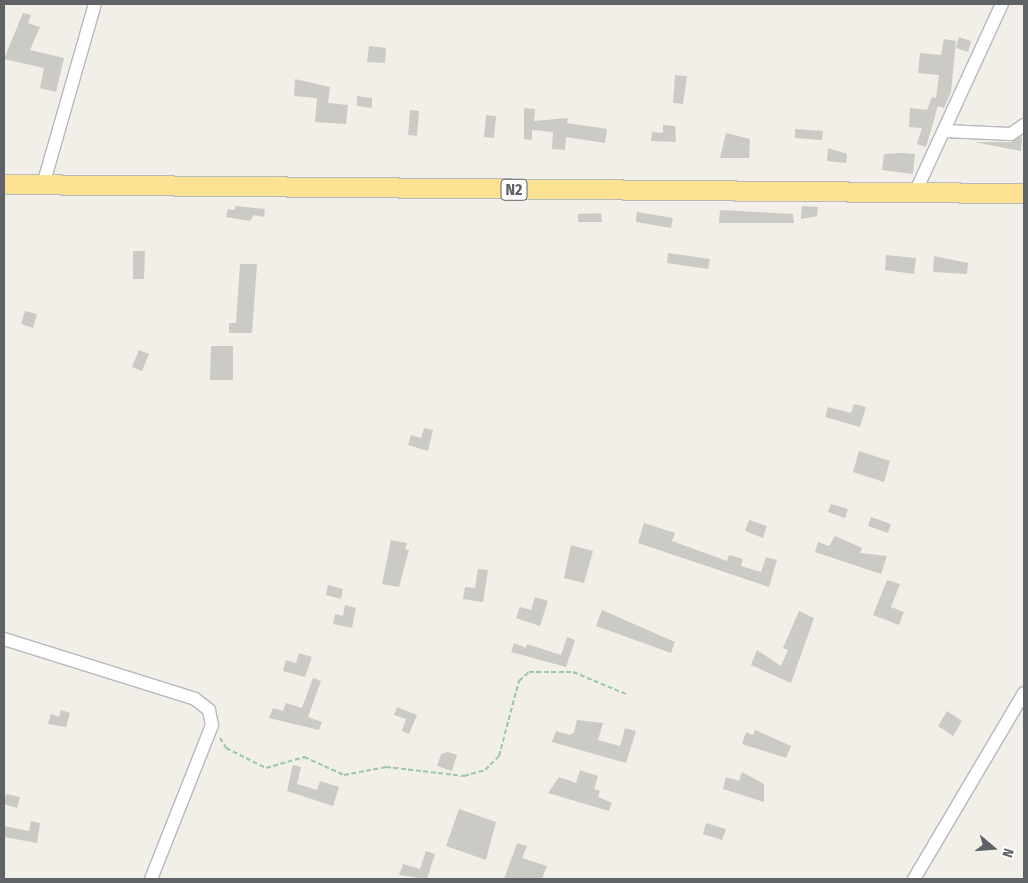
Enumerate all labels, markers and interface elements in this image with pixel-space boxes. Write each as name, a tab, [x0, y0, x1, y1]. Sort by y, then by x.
road number: N2	[500, 176, 528, 204]
north arrow	[968, 823, 1018, 873]
text: N	[998, 846, 1017, 859]

